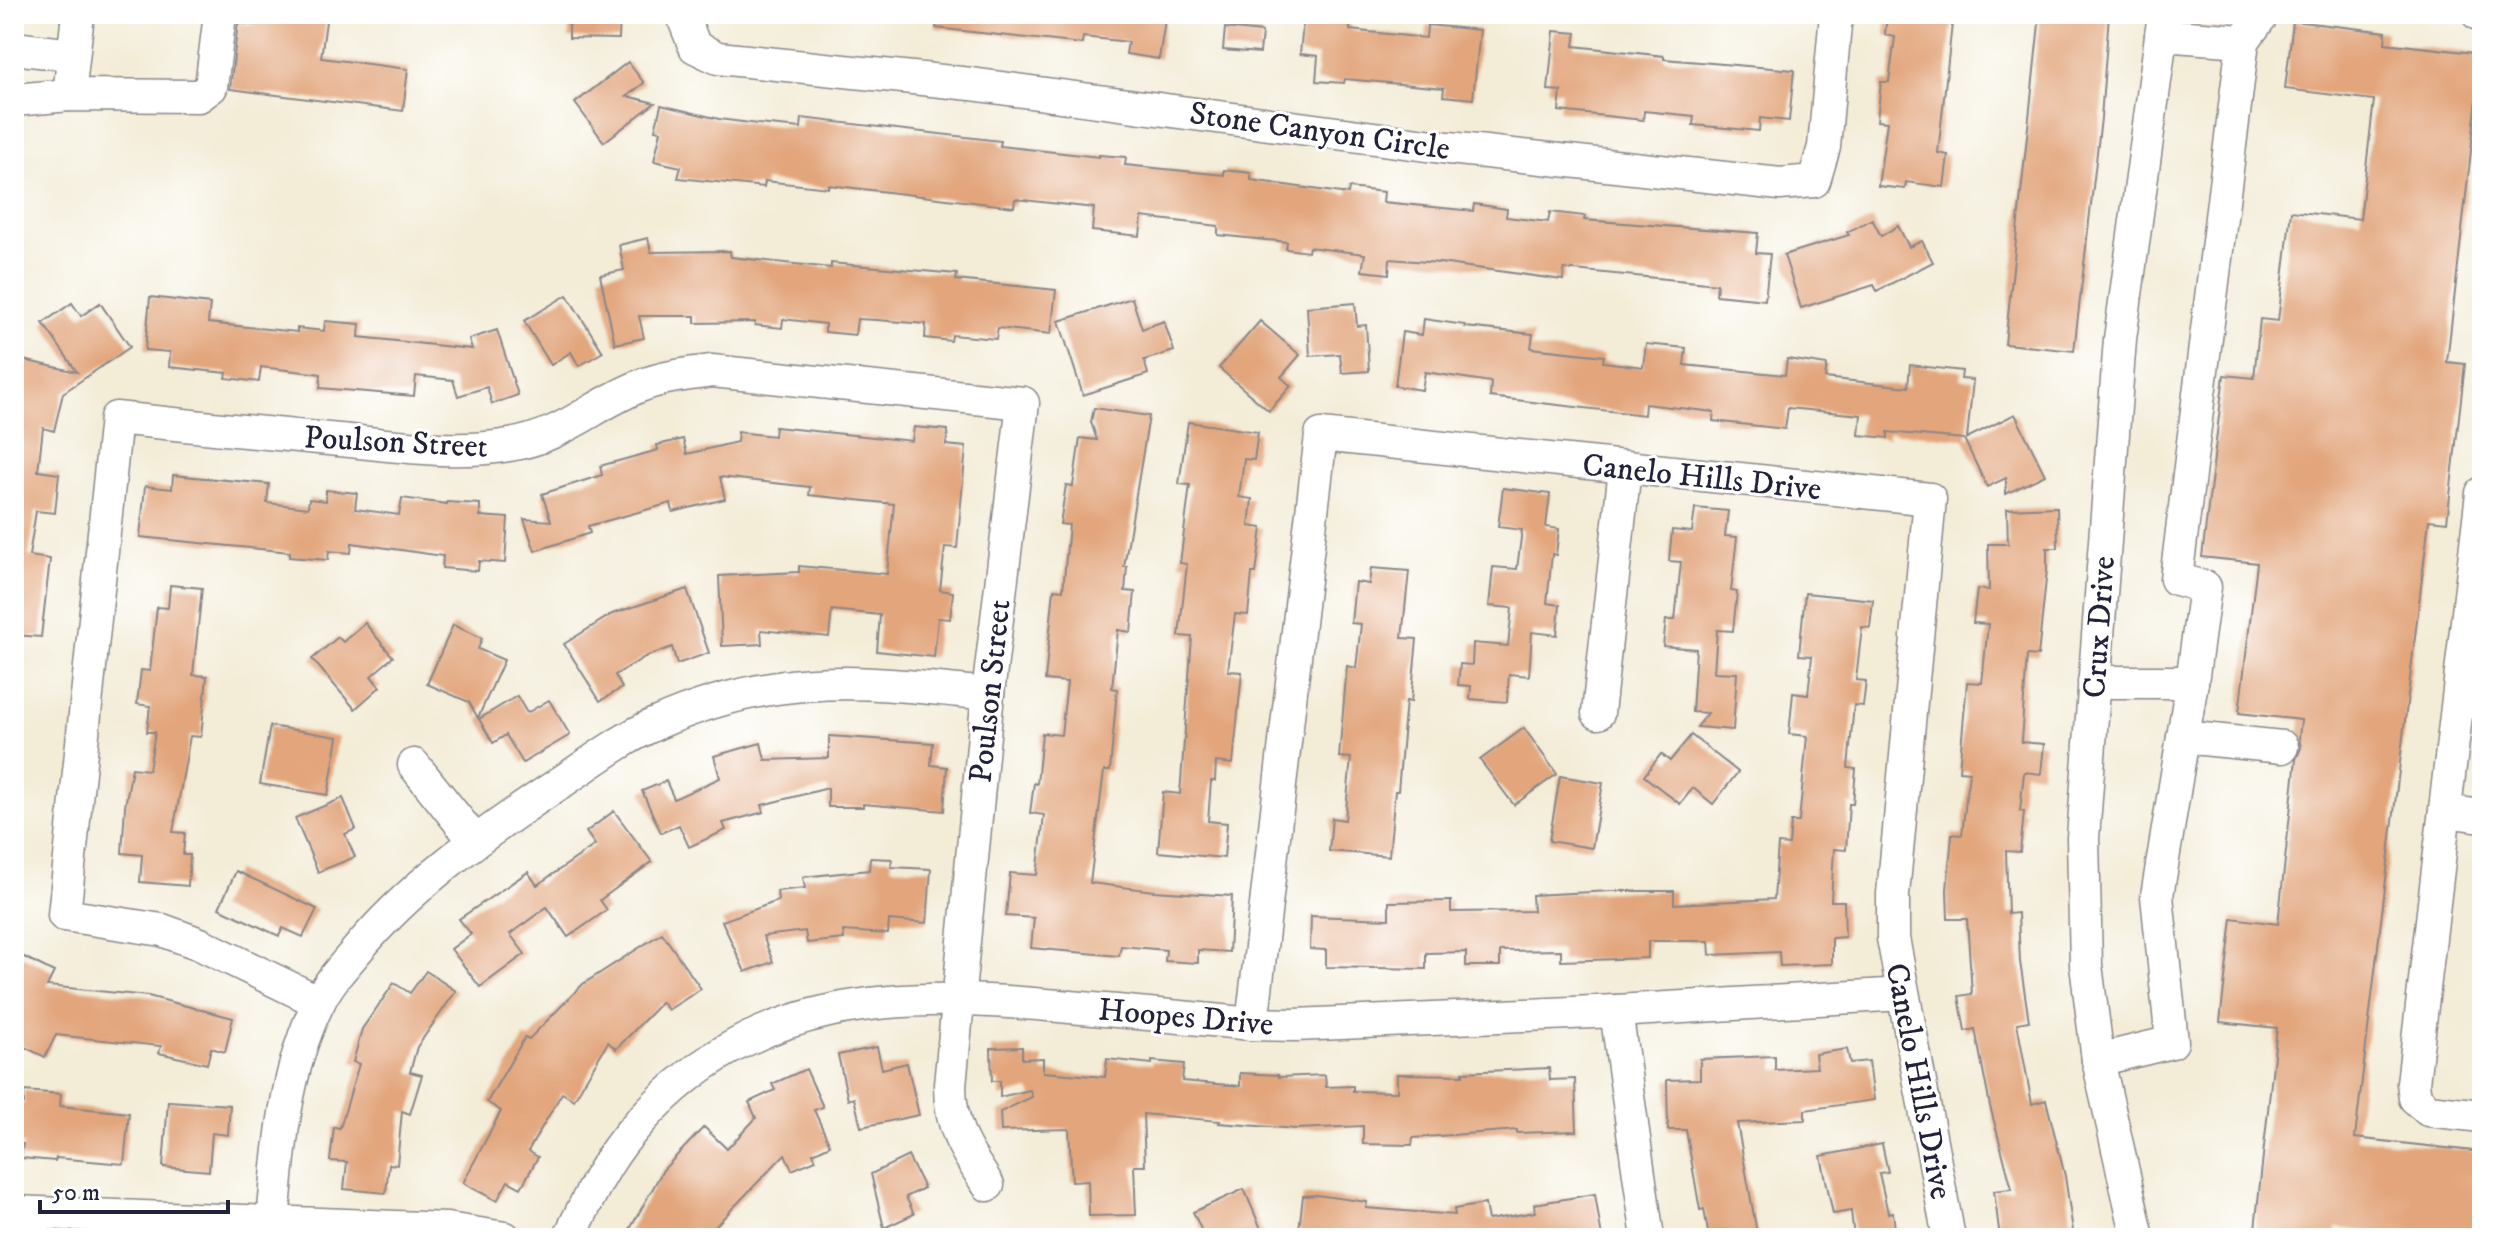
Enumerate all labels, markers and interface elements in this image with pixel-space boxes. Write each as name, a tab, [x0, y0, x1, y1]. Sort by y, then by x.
street label: Stone Canyon Circle	[1187, 94, 1453, 170]
street label: Poulson Street	[303, 418, 489, 468]
street label: Canelo Hills Drive	[1580, 446, 1823, 510]
street label: Crux Drive	[2075, 555, 2125, 700]
street label: Poulson Street	[961, 598, 1021, 785]
street label: Canelo Hills Drive	[1876, 960, 1961, 1203]
street label: Hoopes Drive	[1097, 990, 1275, 1046]
scale bar	[40, 1164, 228, 1214]
text: 50 m	[52, 1178, 100, 1208]

